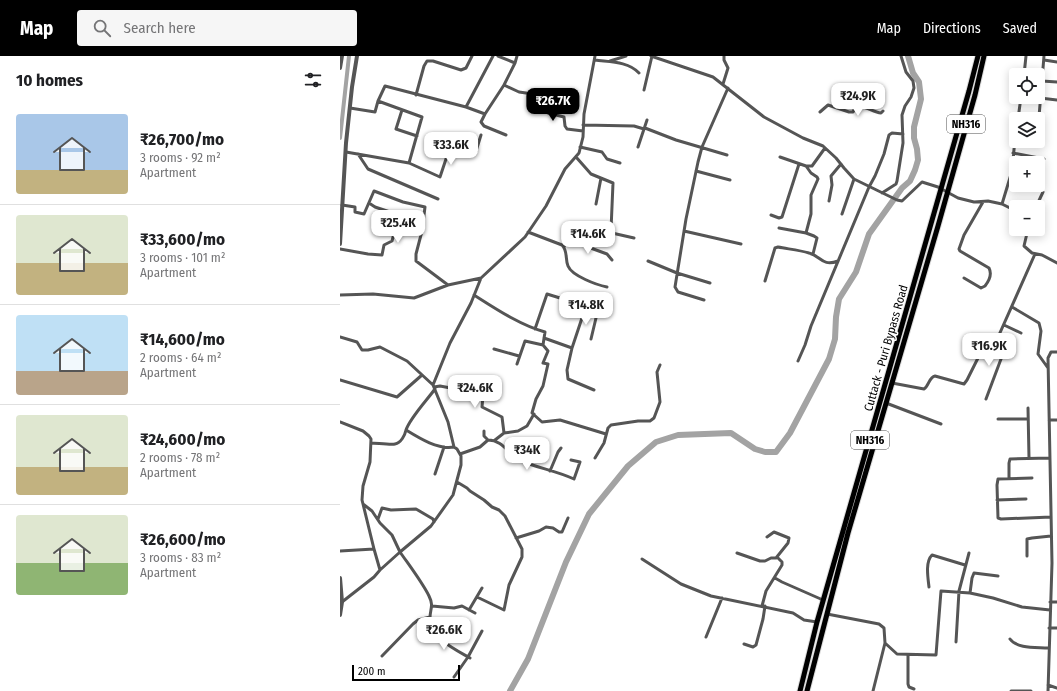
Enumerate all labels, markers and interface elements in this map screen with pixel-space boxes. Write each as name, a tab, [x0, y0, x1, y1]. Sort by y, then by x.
search box	[77, 10, 357, 46]
text: Map	[20, 17, 53, 40]
icon: search	[91, 17, 113, 39]
text: Search here	[123, 19, 196, 37]
text: Map	[877, 20, 901, 37]
text: Directions	[923, 20, 981, 37]
text: Saved	[1003, 20, 1037, 37]
map controls	[1009, 68, 1045, 236]
button: locate	[1009, 68, 1045, 104]
icon: filters	[302, 69, 324, 91]
text: 10 homes	[16, 70, 83, 91]
pin: ₹24.9K	[825, 83, 891, 117]
pin: ₹26.7K	[520, 88, 586, 122]
text: ₹24.9K	[840, 88, 876, 103]
text: ₹26.7K	[535, 93, 571, 108]
button: layers	[1009, 112, 1045, 148]
road number: NH316	[947, 115, 985, 133]
text: ₹26,700/mo	[140, 129, 224, 150]
icon: home	[48, 130, 96, 178]
pin: ₹33.6K	[418, 132, 484, 166]
text: ₹33.6K	[433, 137, 469, 152]
text: 3 rooms · 92 m²	[140, 150, 221, 165]
button: +	[1009, 156, 1045, 192]
text: Apartment	[140, 165, 196, 180]
button: −	[1009, 200, 1045, 236]
pin: ₹25.4K	[365, 210, 431, 244]
text: ₹25.4K	[380, 215, 416, 230]
pin: ₹14.6K	[555, 221, 621, 255]
text: ₹14.6K	[570, 226, 606, 241]
text: ₹33,600/mo	[140, 229, 225, 250]
icon: home	[48, 231, 96, 279]
text: 3 rooms · 101 m²	[140, 250, 225, 265]
text: Apartment	[140, 265, 196, 280]
street label: Cuttack - Puri Bypass Road	[861, 283, 911, 413]
pin: ₹14.8K	[553, 292, 619, 326]
text: ₹14.8K	[568, 297, 604, 312]
text: ₹14,600/mo	[140, 329, 225, 350]
icon: home	[48, 331, 96, 379]
pin: ₹16.9K	[956, 333, 1022, 367]
text: ₹16.9K	[971, 338, 1007, 353]
text: 2 rooms · 64 m²	[140, 350, 221, 365]
text: Apartment	[140, 365, 196, 380]
pin: ₹24.6K	[442, 375, 508, 409]
text: ₹24.6K	[457, 380, 493, 395]
text: ₹24,600/mo	[140, 429, 225, 450]
icon: home	[48, 431, 96, 479]
road number: NH316	[851, 431, 889, 449]
pin: ₹34K	[503, 437, 551, 471]
text: ₹34K	[514, 442, 540, 457]
text: 2 rooms · 78 m²	[140, 450, 220, 465]
text: Apartment	[140, 465, 196, 480]
text: ₹26,600/mo	[140, 529, 226, 550]
icon: home	[48, 531, 96, 579]
text: 3 rooms · 83 m²	[140, 550, 221, 565]
text: Apartment	[140, 565, 196, 580]
pin: ₹26.6K	[411, 617, 477, 651]
text: ₹26.6K	[426, 622, 462, 637]
scale bar	[352, 663, 460, 682]
text: 200 m	[358, 665, 385, 678]

